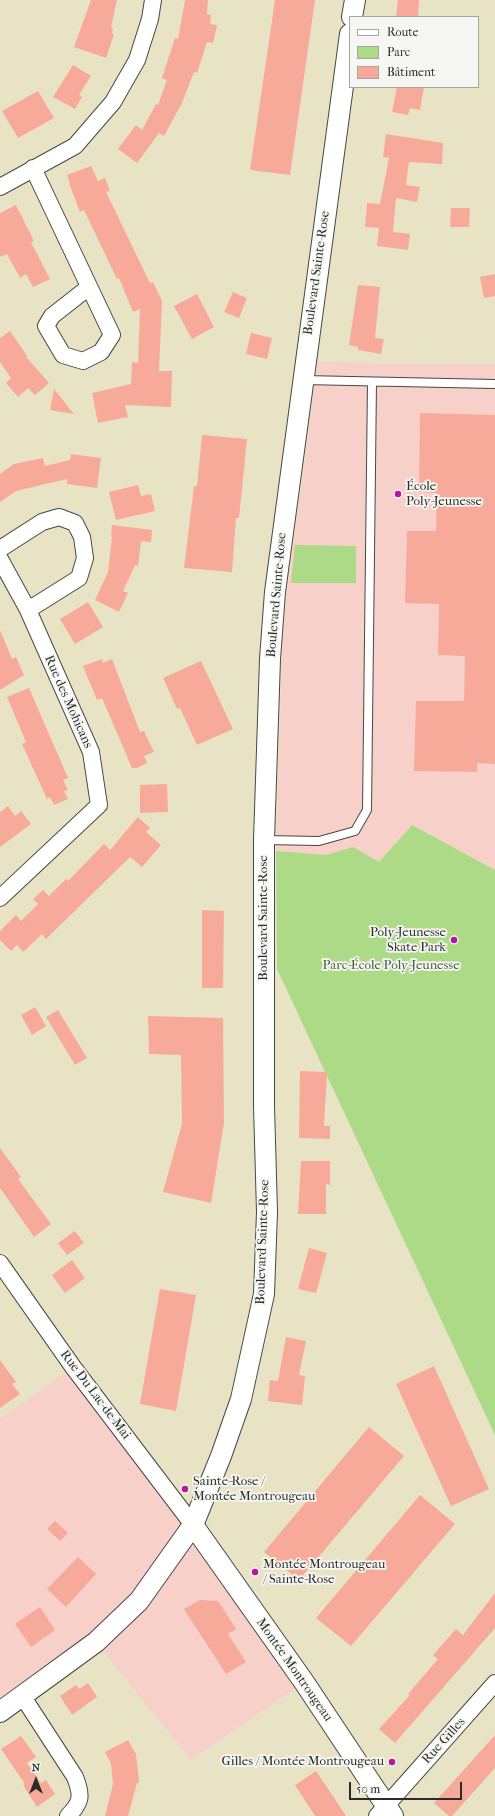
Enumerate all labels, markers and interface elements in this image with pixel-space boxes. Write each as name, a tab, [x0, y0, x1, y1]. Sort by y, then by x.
legend	[349, 16, 479, 88]
text: Route	[387, 25, 419, 39]
text: Parc	[387, 45, 410, 59]
text: Bâtiment	[387, 65, 435, 79]
street label: Boulevard Sainte-Rose	[301, 210, 333, 336]
place label: École Poly-Jeunesse	[406, 479, 482, 510]
marker: École Poly-Jeunesse	[393, 489, 403, 499]
street label: Boulevard Sainte-Rose	[264, 532, 290, 658]
street label: Rue des Mohicans	[40, 653, 96, 751]
street label: Boulevard Sainte-Rose	[256, 855, 272, 981]
place label: Poly-Jeunesse Skate Park	[370, 925, 446, 956]
marker: Poly-Jeunesse Skate Park	[449, 935, 459, 945]
park label: Parc-École Poly-Jeunesse	[322, 958, 460, 974]
street label: Boulevard Sainte-Rose	[253, 1179, 273, 1305]
street label: Rue Du Lac-de-Mai	[56, 1347, 134, 1443]
place label: Sainte-Rose / Montée Montrougeau	[193, 1474, 315, 1505]
marker: Sainte-Rose / Montée Montrougeau	[180, 1484, 190, 1494]
place label: Montée Montrougeau / Sainte-Rose	[263, 1557, 385, 1588]
marker: Montée Montrougeau / Sainte-Rose	[250, 1567, 260, 1577]
street label: Montée Montrougeau	[253, 1615, 335, 1725]
street label: Rue Gilles	[419, 1715, 469, 1767]
place label: Gilles / Montée Montrougeau	[222, 1754, 384, 1770]
marker: Gilles / Montée Montrougeau	[387, 1757, 397, 1767]
north arrow	[16, 1760, 56, 1800]
text: N	[32, 1761, 40, 1774]
scale bar	[351, 1774, 464, 1800]
text: 50 m	[356, 1782, 380, 1796]

